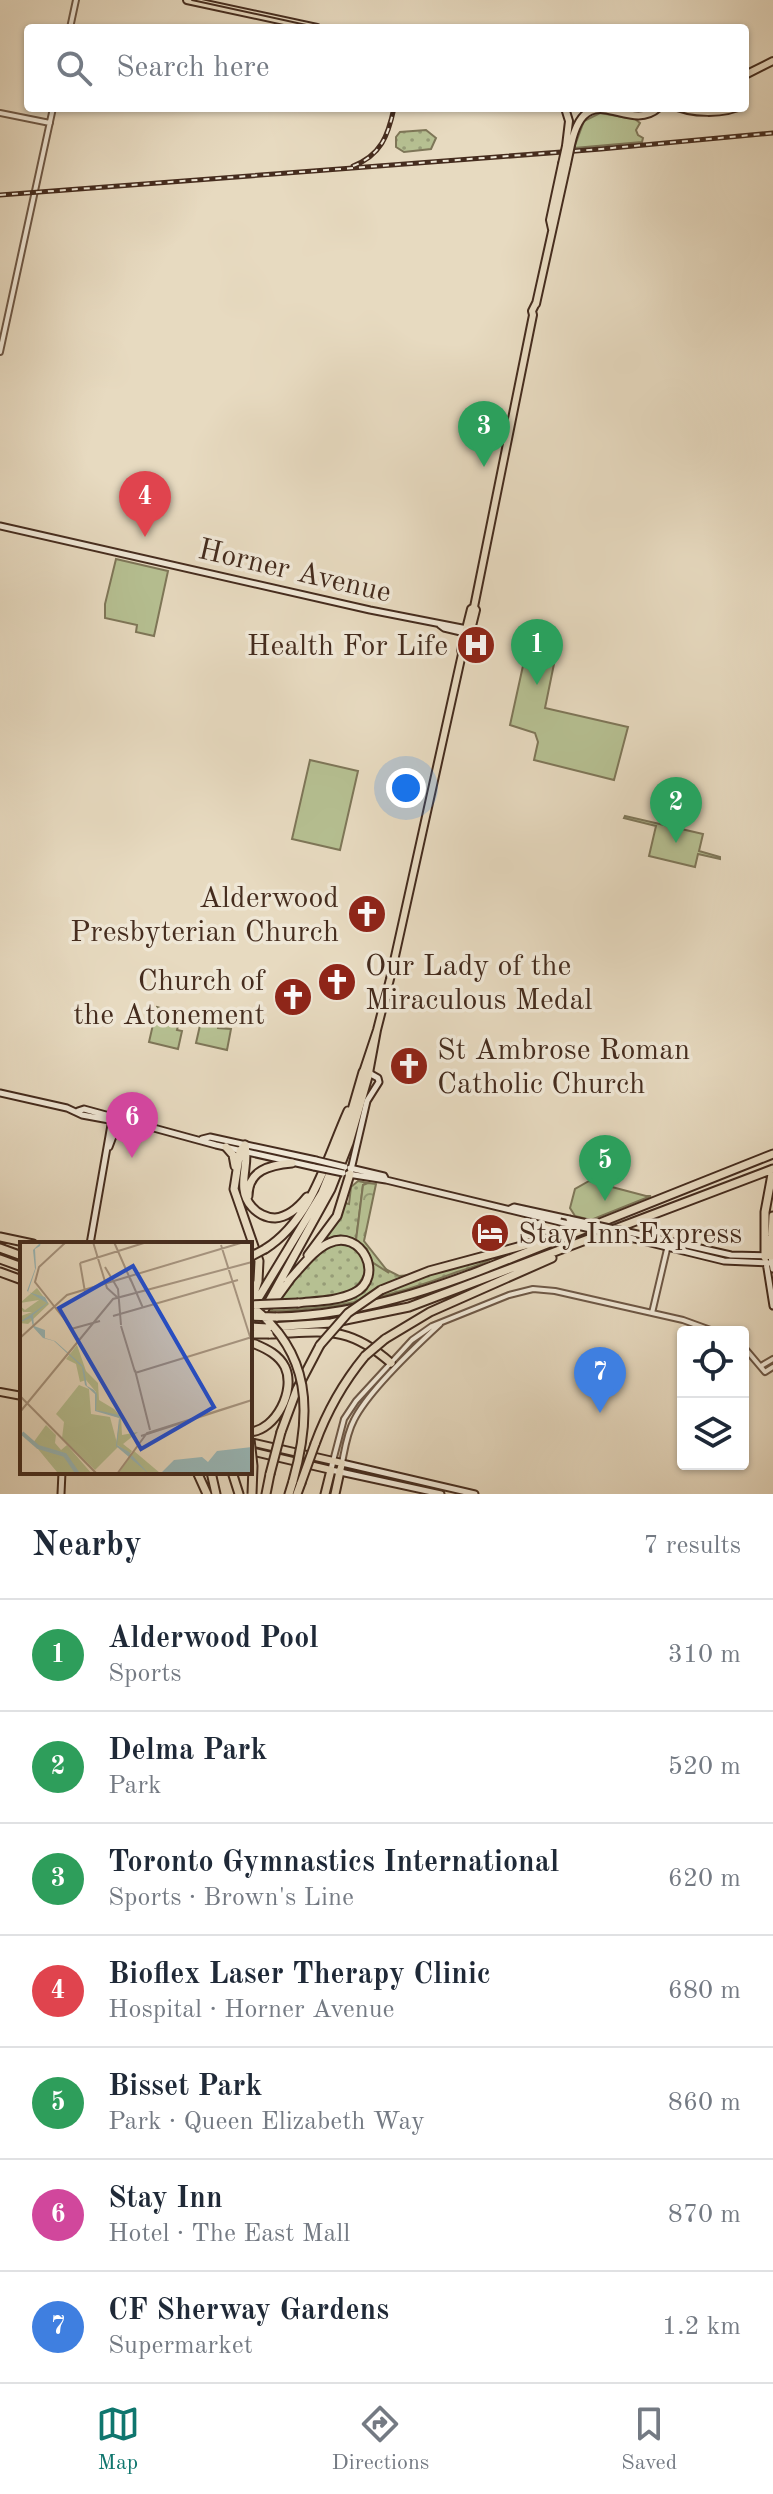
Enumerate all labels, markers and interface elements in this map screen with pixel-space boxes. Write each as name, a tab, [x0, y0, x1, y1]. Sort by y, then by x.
search box	[24, 24, 749, 112]
icon: search	[52, 46, 96, 90]
text: Search here	[116, 53, 270, 83]
pin: 3	[458, 401, 510, 467]
pin: 4	[119, 471, 171, 537]
street label: Horner Avenue	[195, 535, 394, 609]
pin: 1	[511, 619, 563, 685]
hospital icon: Health For Life	[455, 624, 497, 666]
place label: Health For Life	[247, 632, 448, 662]
your location	[386, 768, 426, 808]
pin: 2	[650, 777, 702, 843]
place label: Alderwood Presbyterian Church	[70, 884, 339, 948]
church icon: Alderwood Presbyterian Church	[346, 893, 388, 935]
place label: Our Lady of the Miraculous Medal	[365, 952, 592, 1016]
church icon: Our Lady of the Miraculous Medal	[316, 961, 358, 1003]
place label: Church of the Atonement	[73, 967, 266, 1031]
church icon: Church of the Atonement	[272, 976, 314, 1018]
place label: St Ambrose Roman Catholic Church	[437, 1036, 690, 1100]
church icon: St Ambrose Roman Catholic Church	[388, 1045, 430, 1087]
pin: 6	[106, 1092, 158, 1158]
pin: 5	[579, 1135, 631, 1201]
hotel icon: Stay Inn Express	[469, 1212, 511, 1254]
place label: Stay Inn Express	[518, 1220, 742, 1250]
inset map	[20, 1242, 252, 1474]
map controls	[677, 1326, 749, 1470]
button: locate	[677, 1326, 749, 1398]
pin: 7	[574, 1347, 626, 1413]
button: layers	[677, 1398, 749, 1470]
text: Nearby	[32, 1529, 142, 1563]
text: 7 results	[643, 1533, 741, 1559]
text: Alderwood Pool	[108, 1624, 319, 1654]
text: 1	[50, 1642, 66, 1668]
text: 310 m	[668, 1642, 741, 1668]
text: Sports	[108, 1661, 182, 1687]
text: Delma Park	[108, 1736, 267, 1766]
text: 2	[50, 1754, 66, 1780]
text: 520 m	[668, 1754, 741, 1780]
text: Park	[108, 1773, 162, 1799]
text: Toronto Gymnastics International	[108, 1848, 559, 1878]
text: 3	[50, 1866, 66, 1892]
text: 620 m	[668, 1866, 741, 1892]
text: Sports · Brown's Line	[108, 1885, 354, 1911]
text: Bioflex Laser Therapy Clinic	[108, 1960, 491, 1990]
text: 4	[50, 1978, 66, 2004]
text: 680 m	[668, 1978, 741, 2004]
text: Hospital · Horner Avenue	[108, 1997, 395, 2023]
text: Bisset Park	[108, 2072, 262, 2102]
text: 5	[50, 2090, 66, 2116]
text: 860 m	[668, 2090, 741, 2116]
text: Park · Queen Elizabeth Way	[108, 2109, 425, 2135]
text: Stay Inn	[108, 2184, 223, 2214]
text: 6	[50, 2202, 66, 2228]
text: 870 m	[668, 2202, 741, 2228]
text: Hotel · The East Mall	[108, 2221, 350, 2247]
text: CF Sherway Gardens	[108, 2296, 389, 2326]
text: 7	[50, 2314, 66, 2340]
text: 1.2 km	[662, 2314, 741, 2340]
text: Supermarket	[108, 2333, 253, 2359]
tab: Map	[96, 2402, 140, 2477]
tab: Directions	[332, 2402, 429, 2477]
tab: Saved	[621, 2402, 677, 2477]

